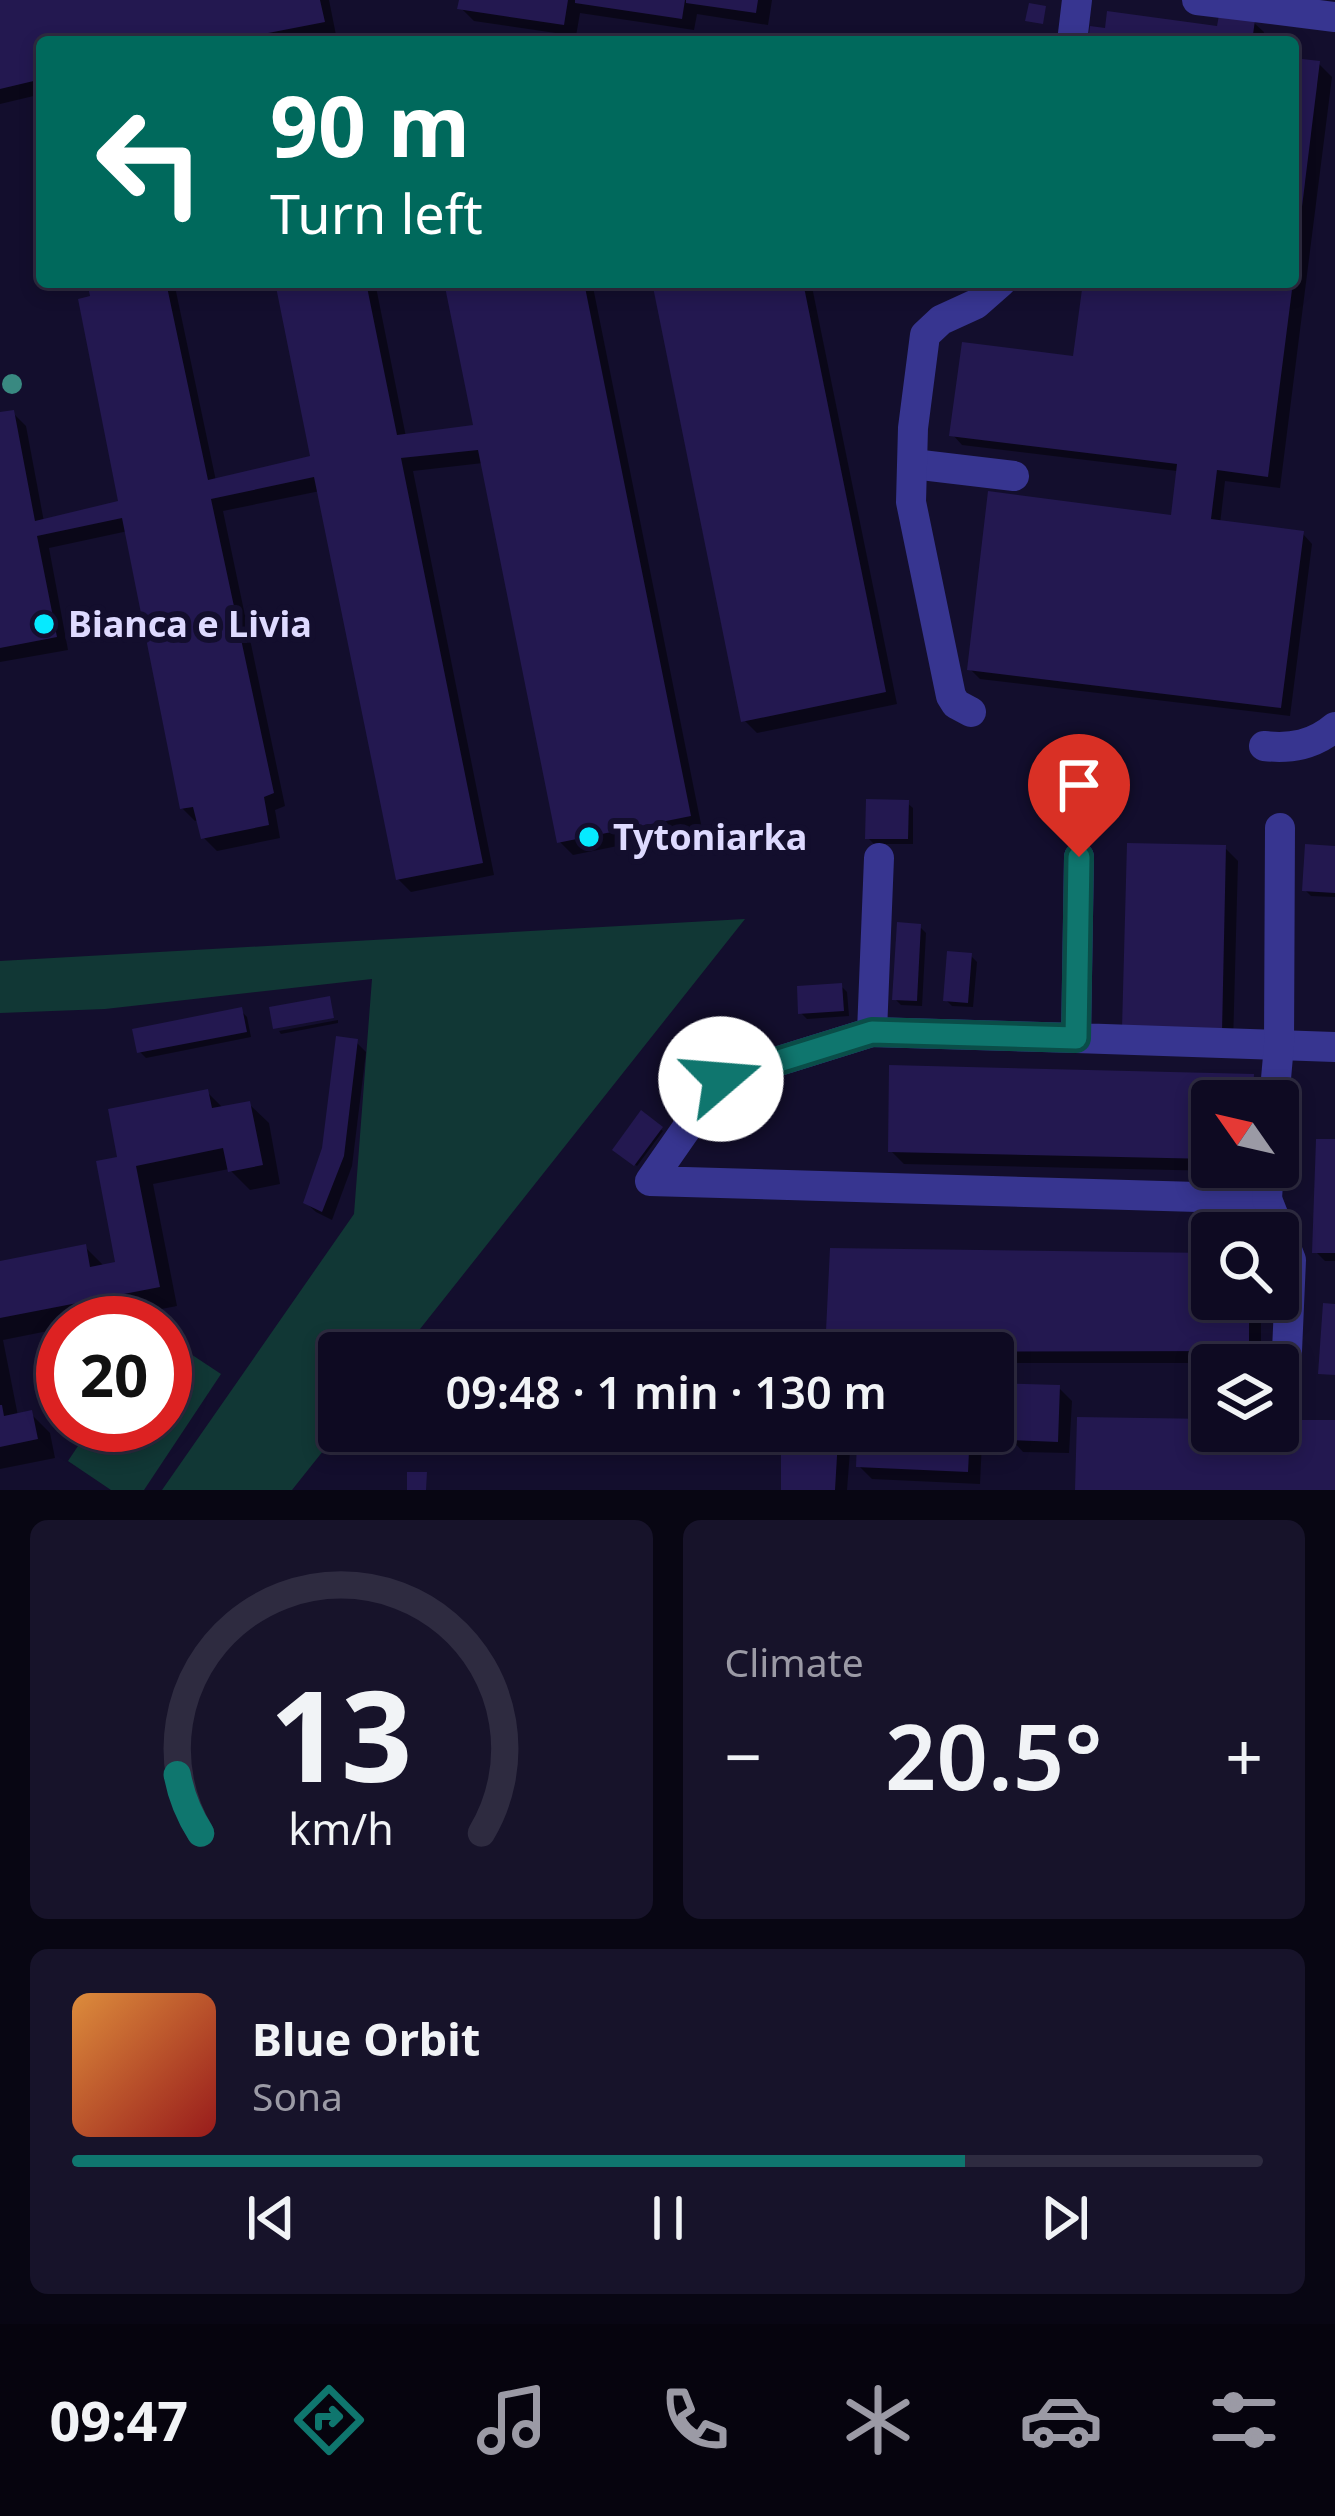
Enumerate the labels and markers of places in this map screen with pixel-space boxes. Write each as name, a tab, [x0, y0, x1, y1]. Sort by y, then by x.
place label: Bianca e Livia	[68, 599, 312, 648]
marker: Bianca e Livia	[31, 611, 57, 637]
pin	[1028, 734, 1130, 857]
place label: Tytoniarka	[613, 812, 807, 861]
marker: Tytoniarka	[576, 824, 602, 850]

